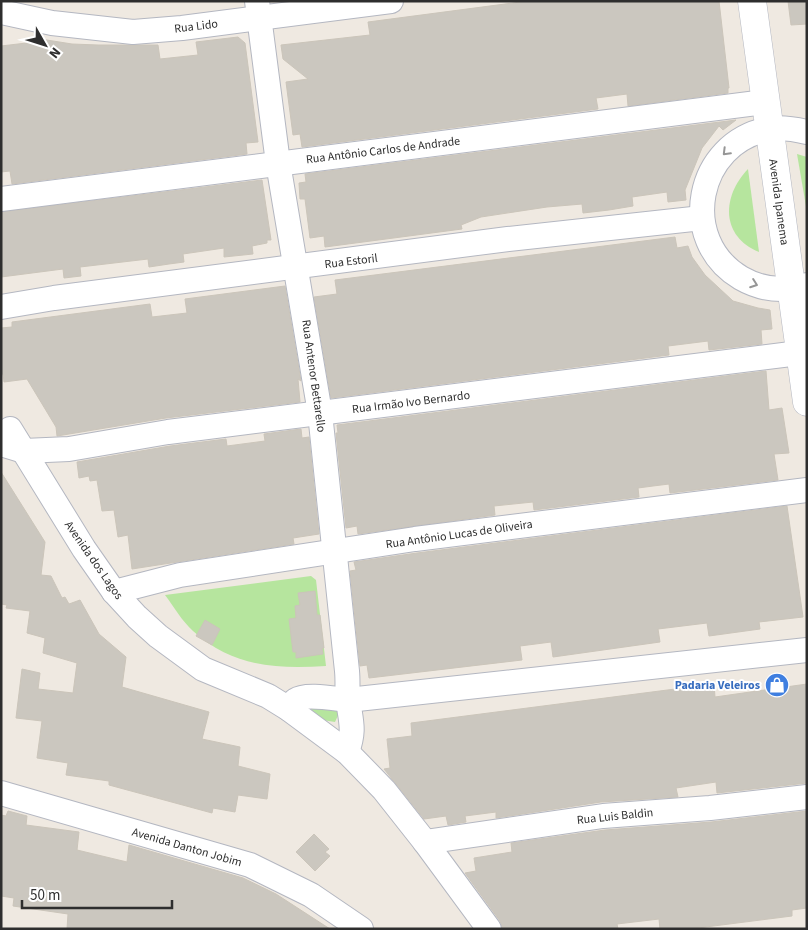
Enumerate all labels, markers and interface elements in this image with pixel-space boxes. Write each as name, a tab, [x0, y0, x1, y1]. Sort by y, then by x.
street label: Rua Lido	[173, 15, 219, 38]
north arrow	[20, 20, 70, 70]
text: N	[44, 43, 65, 62]
street label: Rua Antônio Carlos de Andrade	[305, 133, 461, 168]
one-way arrow	[723, 146, 732, 155]
street label: Avenida Ipanema	[764, 158, 793, 246]
street label: Rua Estoril	[323, 250, 379, 273]
one-way arrow	[749, 278, 758, 288]
street label: Rua Antenor Bettarello	[297, 319, 330, 433]
street label: Rua Irmão Ivo Bernardo	[351, 387, 471, 418]
street label: Rua Antônio Lucas de Oliveira	[385, 516, 534, 553]
street label: Avenida dos Lagos	[60, 518, 127, 603]
shop icon: Padaria Veleiros	[764, 672, 790, 698]
place label: Padaria Veleiros	[675, 677, 760, 694]
street label: Rua Luis Baldin	[576, 804, 654, 829]
street label: Avenida Danton Jobim	[130, 824, 244, 871]
scale bar	[22, 878, 172, 910]
text: 50 m	[30, 885, 60, 906]

